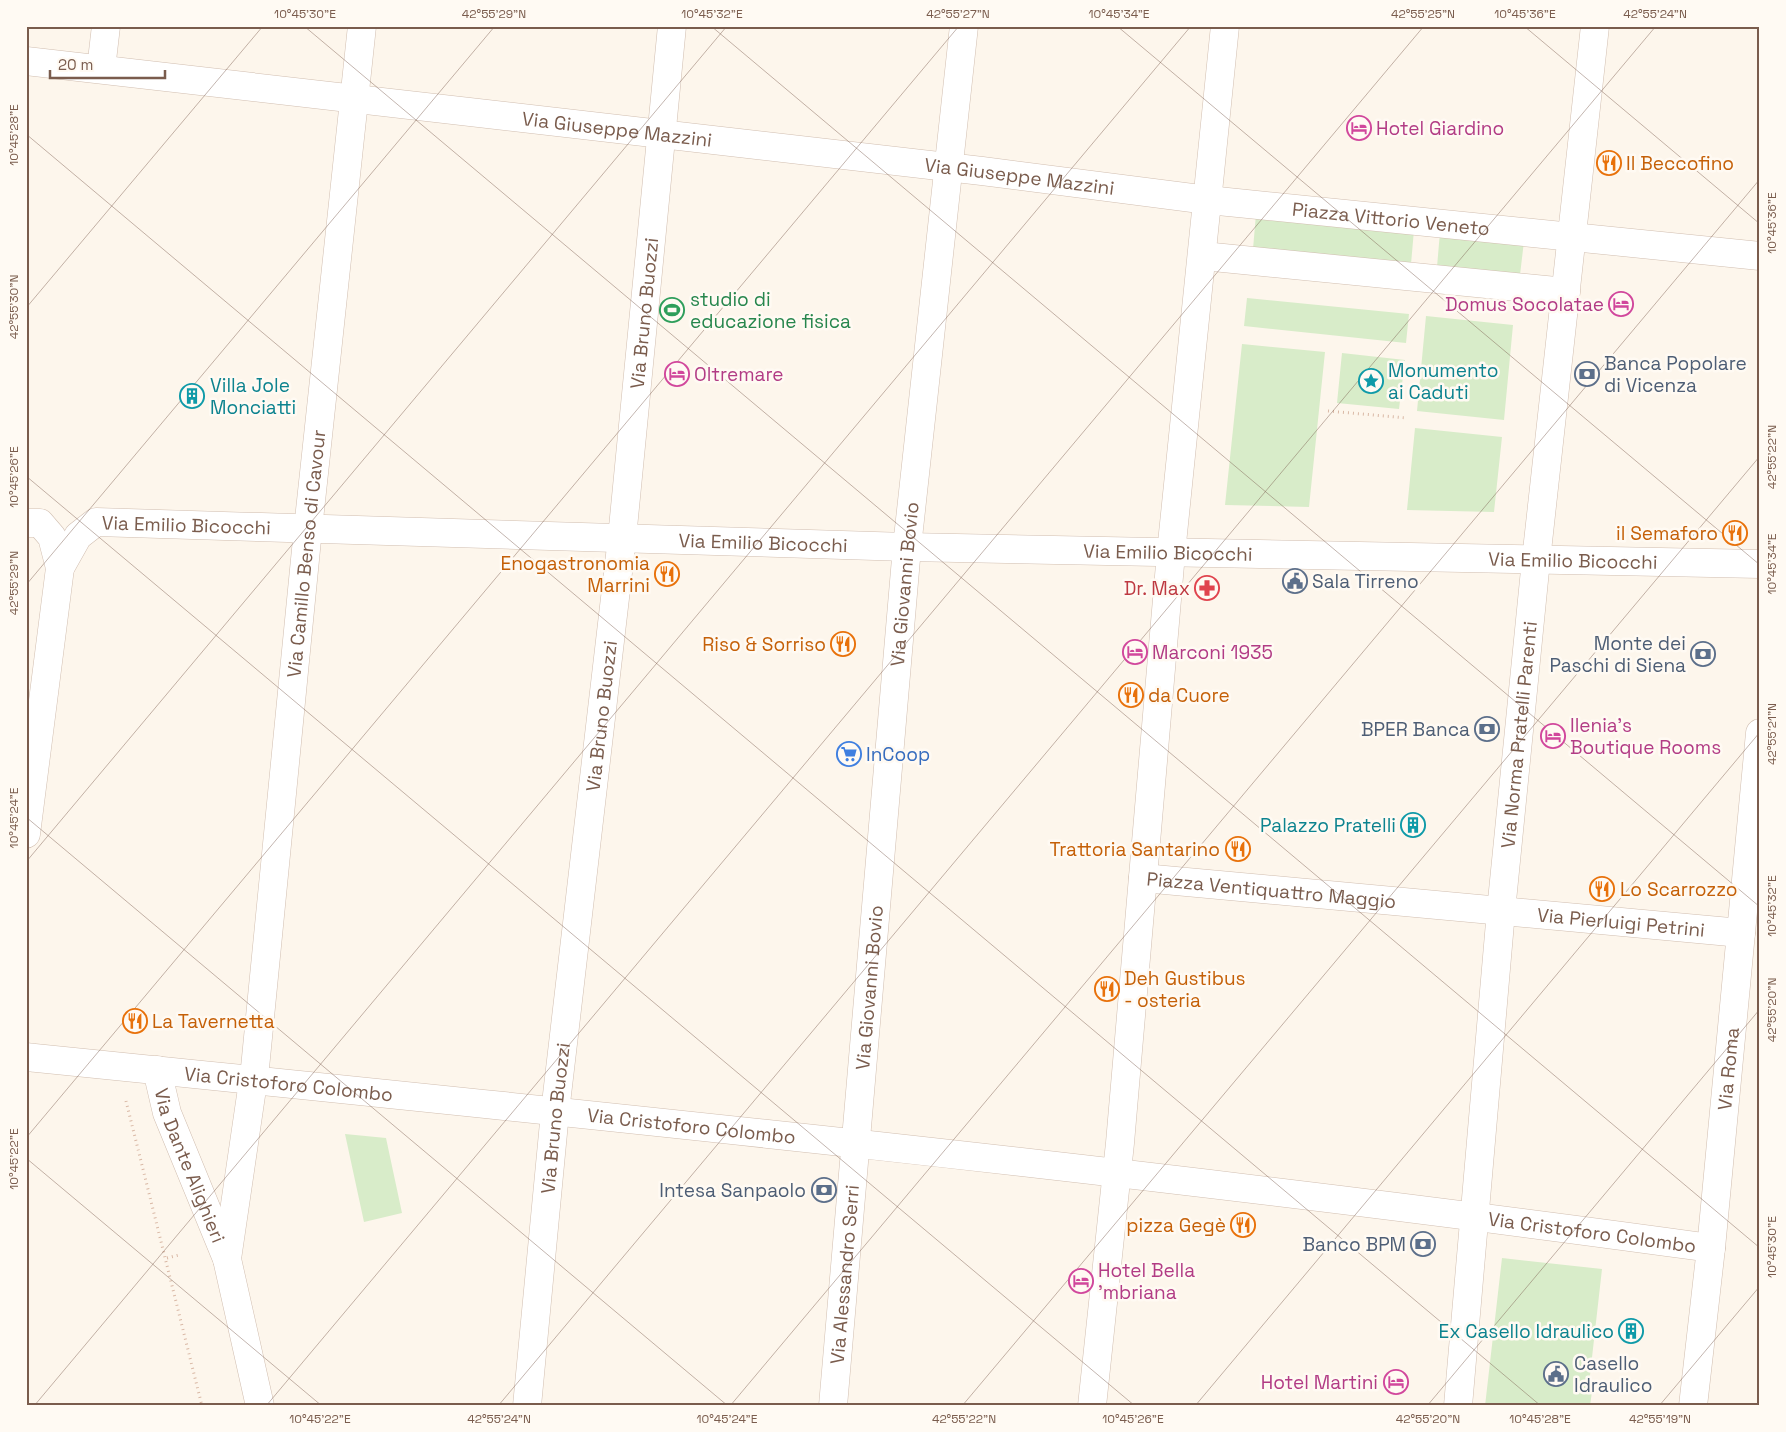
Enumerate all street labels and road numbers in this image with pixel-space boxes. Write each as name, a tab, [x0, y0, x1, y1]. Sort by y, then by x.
street label: Via Giuseppe Mazzini	[521, 106, 713, 153]
street label: Via Giuseppe Mazzini	[923, 152, 1116, 201]
street label: Piazza Vittorio Veneto	[1291, 197, 1491, 242]
street label: Via Bruno Buozzi	[625, 236, 664, 390]
street label: Via Camillo Benso di Cavour	[281, 428, 332, 679]
street label: Via Giovanni Bovio	[885, 501, 925, 667]
street label: Via Emilio Bicocchi	[101, 510, 271, 540]
street label: Via Emilio Bicocchi	[678, 528, 848, 558]
street label: Via Emilio Bicocchi	[1083, 539, 1253, 567]
street label: Via Emilio Bicocchi	[1488, 547, 1658, 575]
street label: Via Norma Pratelli Parenti	[1495, 620, 1543, 850]
street label: Via Bruno Buozzi	[580, 639, 623, 793]
street label: Piazza Ventiquattro Maggio	[1146, 866, 1397, 914]
street label: Via Pierluigi Petrini	[1536, 902, 1706, 943]
street label: Via Giovanni Bovio	[850, 904, 889, 1071]
street label: Via Roma	[1712, 1026, 1745, 1112]
street label: Via Bruno Buozzi	[535, 1041, 576, 1195]
street label: Via Cristoforo Colombo	[183, 1061, 394, 1107]
street label: Via Dante Alighieri	[149, 1086, 231, 1247]
street label: Via Cristoforo Colombo	[586, 1103, 797, 1150]
street label: Via Alessandro Serri	[825, 1184, 865, 1365]
street label: Via Cristoforo Colombo	[1487, 1206, 1698, 1259]

